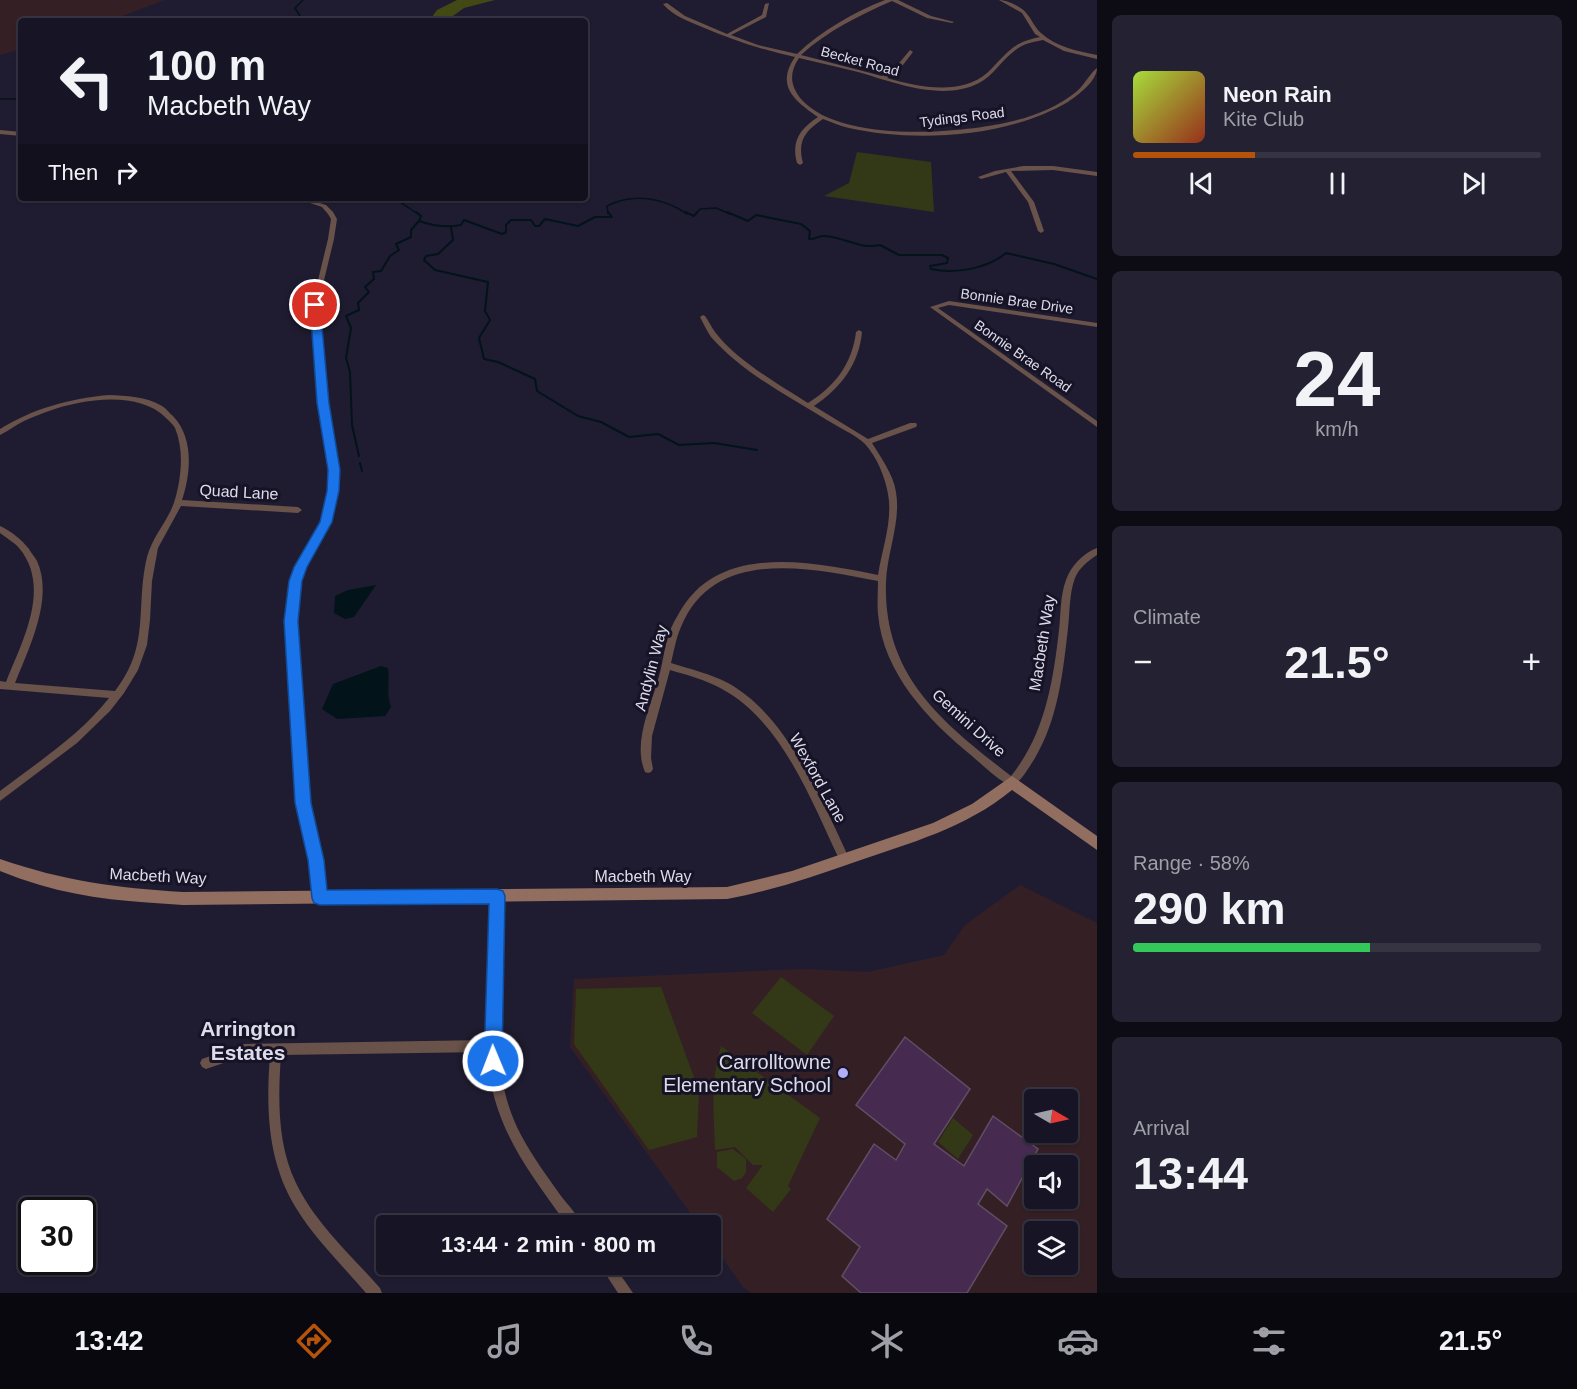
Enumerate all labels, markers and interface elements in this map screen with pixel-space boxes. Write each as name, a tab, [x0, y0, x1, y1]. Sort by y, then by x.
icon: left	[48, 42, 126, 120]
text: 100 m	[147, 42, 266, 89]
street label: Becket Road	[819, 43, 901, 79]
text: Neon Rain	[1223, 82, 1332, 107]
text: Macbeth Way	[147, 91, 311, 121]
street label: Tydings Road	[919, 104, 1005, 130]
text: Kite Club	[1223, 108, 1304, 130]
icon: right	[110, 156, 143, 189]
text: Then	[48, 160, 98, 185]
icon: previous	[1185, 167, 1218, 200]
icon: pause	[1321, 167, 1354, 200]
icon: next	[1457, 167, 1490, 200]
pin	[289, 279, 340, 330]
street label: Bonnie Brae Drive	[960, 285, 1075, 317]
icon: arrive	[298, 288, 331, 321]
street label: Bonnie Brae Road	[972, 317, 1074, 395]
text: 24	[1294, 335, 1380, 423]
text: km/h	[1315, 418, 1359, 440]
street label: Quad Lane	[199, 481, 279, 503]
street label: Macbeth Way	[1026, 594, 1058, 692]
text: Climate	[1133, 606, 1201, 628]
street label: Andylin Way	[631, 623, 671, 713]
text: 21.5°	[1284, 637, 1390, 688]
text: −	[1133, 643, 1152, 680]
text: +	[1522, 643, 1541, 680]
street label: Gemini Drive	[929, 686, 1009, 760]
street label: Wexford Lane	[786, 730, 850, 826]
text: Range · 58%	[1133, 852, 1250, 874]
street label: Macbeth Way	[109, 865, 207, 887]
street label: Macbeth Way	[594, 868, 692, 885]
text: 290 km	[1133, 883, 1286, 934]
district label: Arrington Estates	[200, 1017, 296, 1064]
position arrow	[461, 1029, 525, 1093]
place label: Carrolltowne Elementary School	[663, 1051, 831, 1096]
marker: Carrolltowne Elementary School	[836, 1066, 850, 1080]
north arrow	[1024, 1089, 1078, 1143]
map controls	[1024, 1089, 1078, 1275]
text: Arrival	[1133, 1117, 1190, 1139]
text: 13:44	[1133, 1148, 1248, 1199]
button: sound	[1024, 1155, 1078, 1209]
speed limit sign: 30	[18, 1197, 96, 1275]
button: layers	[1024, 1221, 1078, 1275]
text: 13:44 · 2 min · 800 m	[441, 1232, 656, 1257]
icon: directions	[293, 1320, 335, 1362]
icon: music	[484, 1320, 526, 1362]
icon: phone	[675, 1320, 717, 1362]
icon: climate	[866, 1320, 908, 1362]
icon: car	[1057, 1320, 1099, 1362]
icon: filters	[1248, 1320, 1290, 1362]
text: 13:42	[75, 1326, 144, 1356]
text: 21.5°	[1439, 1326, 1502, 1356]

